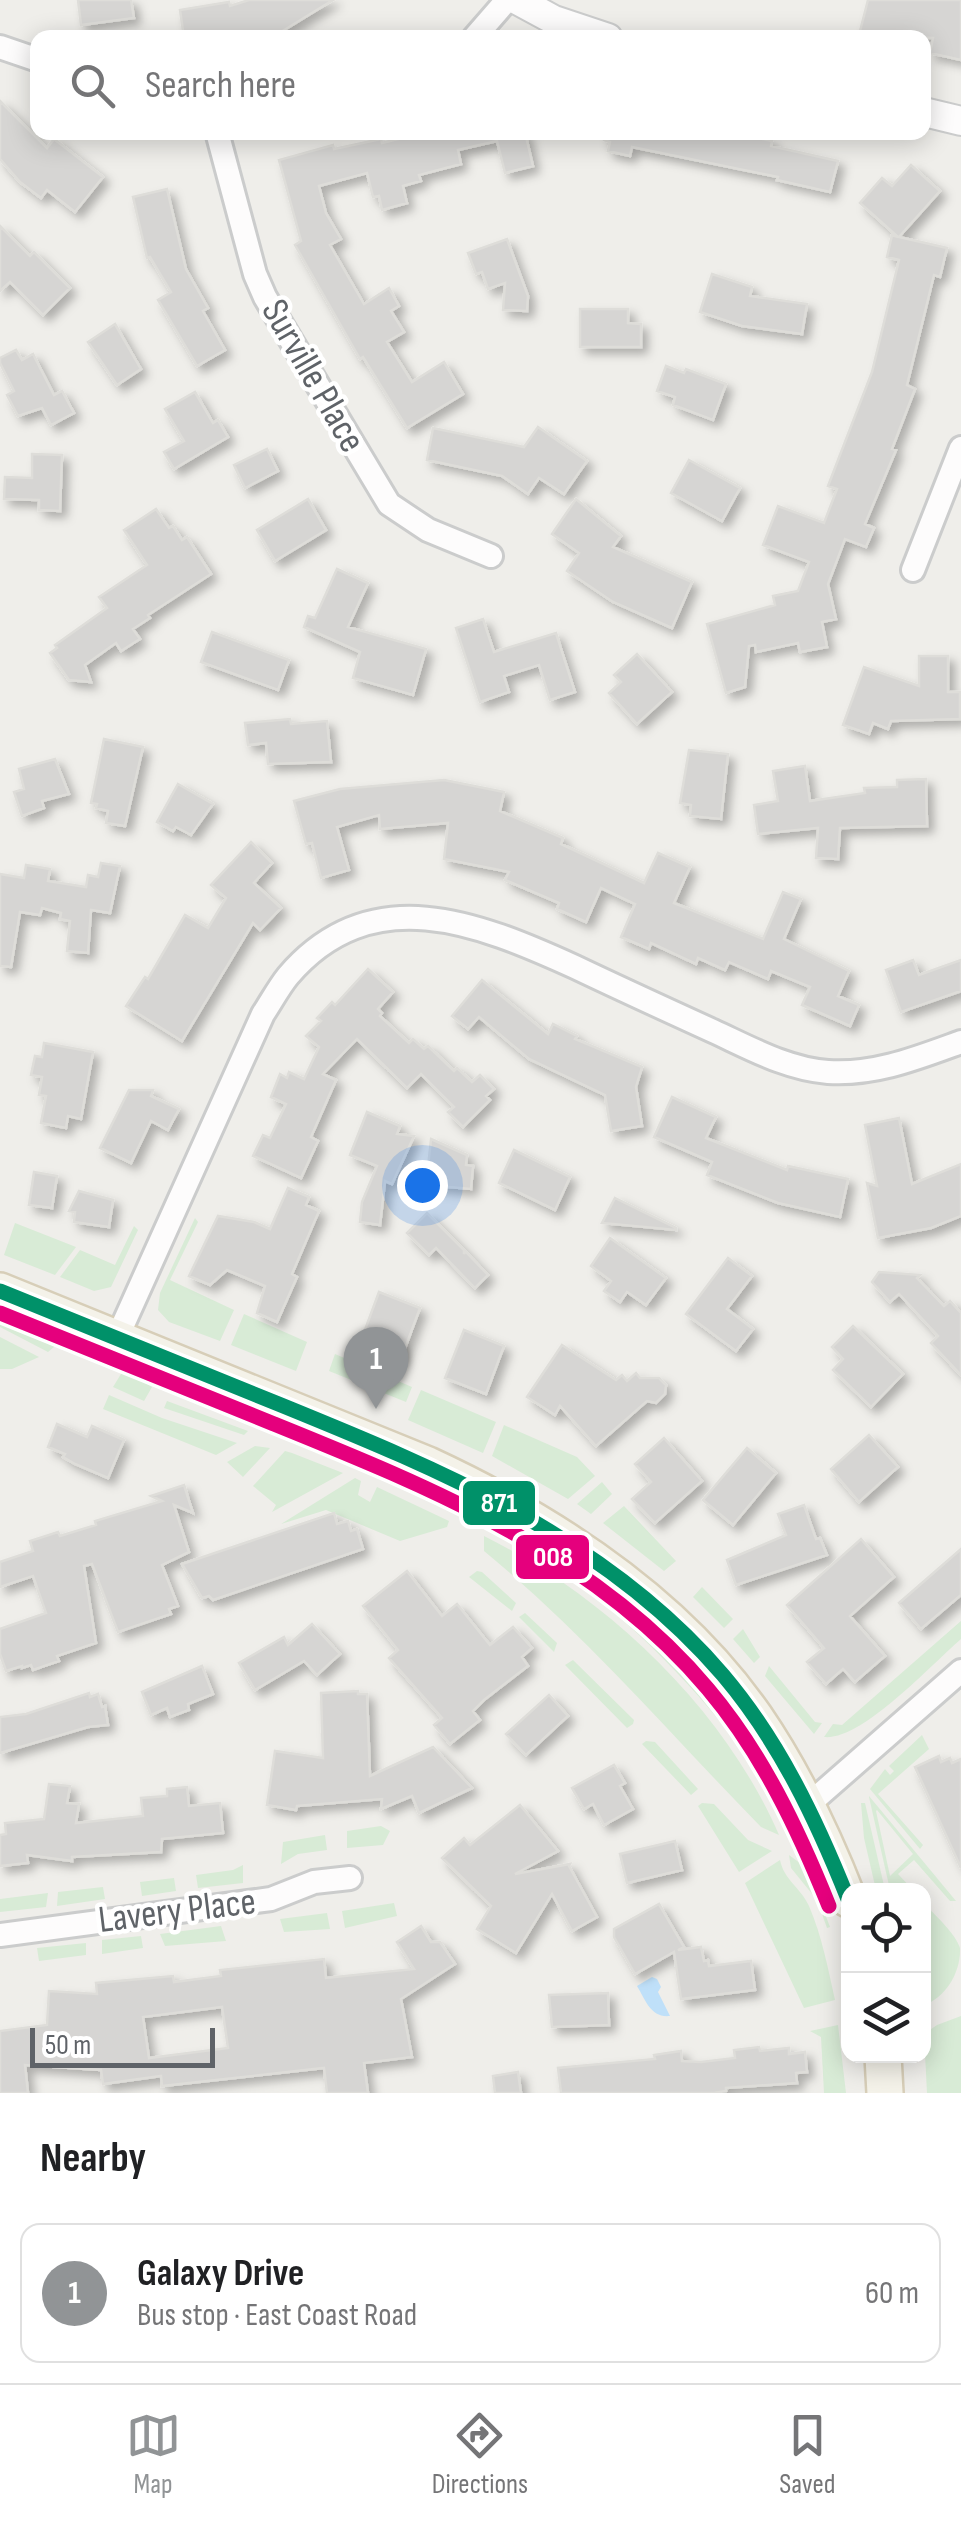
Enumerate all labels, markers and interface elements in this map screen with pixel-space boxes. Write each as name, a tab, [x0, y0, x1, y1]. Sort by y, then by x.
search box	[30, 30, 931, 140]
icon: search	[65, 58, 120, 113]
text: Search here	[145, 63, 296, 108]
street label: Surville Place	[251, 292, 375, 460]
your location	[397, 1160, 448, 1211]
pin: 1	[344, 1326, 408, 1409]
line badge: 871	[461, 1479, 537, 1527]
text: 871	[481, 1487, 517, 1520]
line badge: 008	[514, 1533, 591, 1581]
text: 008	[533, 1541, 573, 1574]
street label: Lavery Place	[96, 1879, 258, 1943]
map controls	[841, 1883, 931, 2063]
button: locate	[841, 1883, 931, 1973]
button: layers	[841, 1973, 931, 2063]
scale bar	[30, 2023, 215, 2068]
text: 50 m	[45, 2029, 91, 2062]
text: Nearby	[40, 2133, 146, 2184]
text: Galaxy Drive	[137, 2251, 304, 2296]
text: 1	[68, 2274, 81, 2313]
text: 60 m	[865, 2274, 919, 2313]
text: Bus stop · East Coast Road	[137, 2296, 417, 2335]
tab: Map	[126, 2408, 181, 2501]
tab: Directions	[432, 2408, 528, 2501]
tab: Saved	[779, 2408, 835, 2501]

